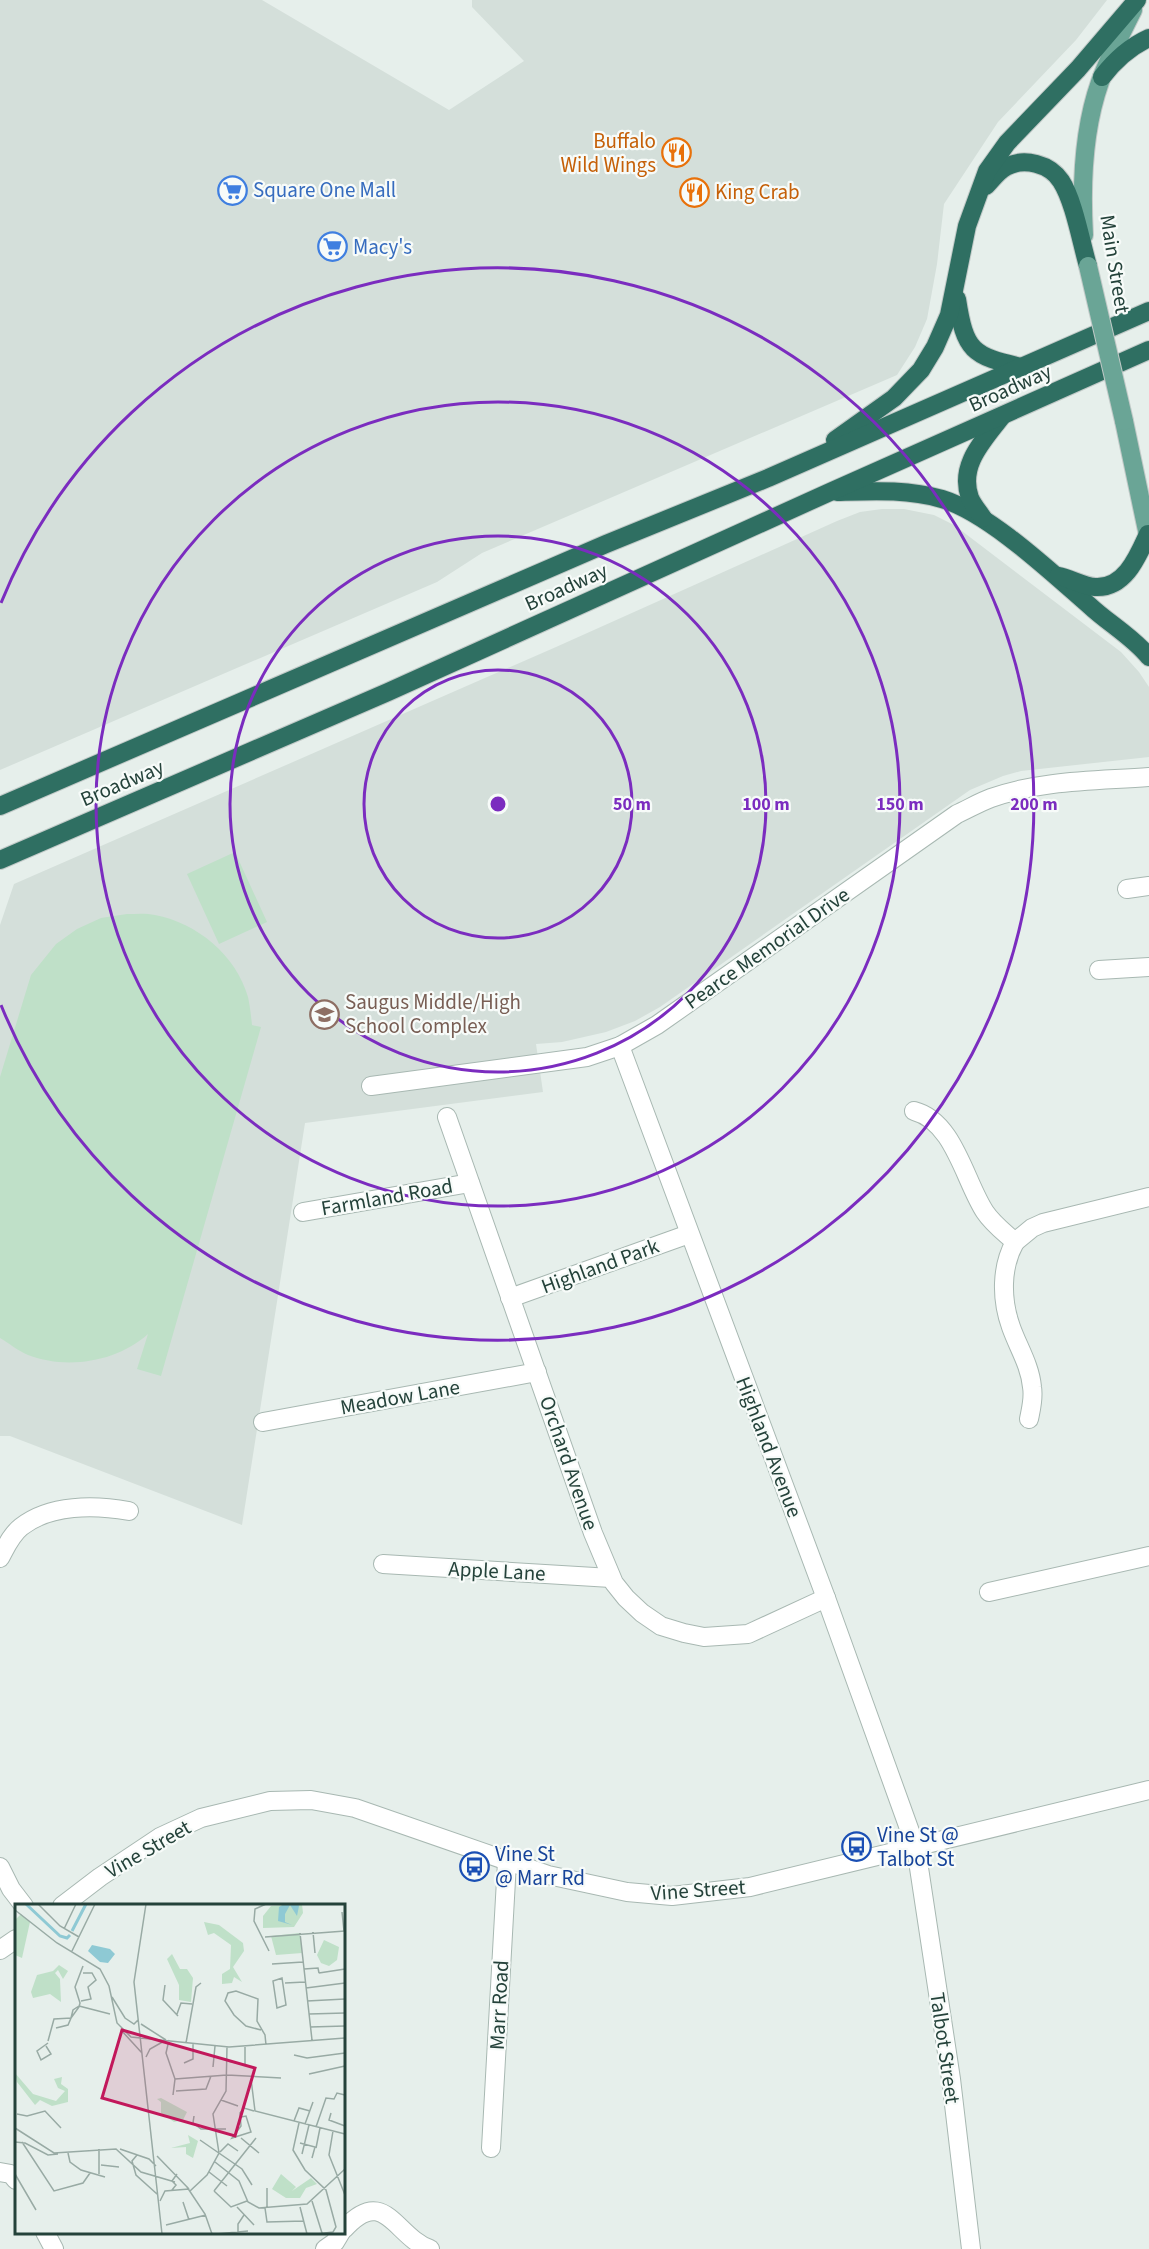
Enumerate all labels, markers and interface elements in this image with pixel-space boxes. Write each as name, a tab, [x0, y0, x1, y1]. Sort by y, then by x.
place label: Buffalo Wild Wings	[561, 126, 656, 180]
restaurant icon: Buffalo Wild Wings	[661, 137, 693, 169]
supermarket icon: Square One Mall	[216, 174, 248, 206]
place label: Square One Mall	[253, 175, 396, 205]
restaurant icon: King Crab	[678, 176, 710, 208]
place label: King Crab	[715, 177, 800, 207]
street label: Main Street	[1092, 213, 1138, 315]
supermarket icon: Macy's	[316, 231, 348, 263]
place label: Macy's	[353, 232, 412, 262]
street label: Broadway	[964, 356, 1056, 420]
street label: Broadway	[520, 555, 612, 619]
street label: Broadway	[76, 752, 169, 814]
text: 50 m	[613, 792, 651, 817]
text: 100 m	[742, 792, 790, 817]
text: 150 m	[876, 792, 924, 817]
text: 200 m	[1010, 792, 1058, 817]
centre of rings	[488, 794, 508, 814]
street label: Pearce Memorial Drive	[678, 880, 856, 1016]
place label: Saugus Middle/High School Complex	[345, 987, 521, 1041]
school or university icon: Saugus Middle/High School Complex	[308, 998, 340, 1030]
street label: Farmland Road	[319, 1171, 455, 1223]
street label: Highland Park	[537, 1231, 664, 1301]
street label: Meadow Lane	[338, 1372, 462, 1422]
street label: Highland Avenue	[728, 1372, 810, 1522]
street label: Orchard Avenue	[532, 1392, 606, 1534]
street label: Apple Lane	[448, 1553, 546, 1589]
street label: Vine Street	[99, 1812, 197, 1886]
place label: Vine St @ Talbot St	[877, 1820, 959, 1874]
bus stop icon: Vine St @ Talbot St	[840, 1831, 872, 1863]
place label: Vine St @ Marr Rd	[495, 1839, 585, 1893]
bus stop icon: Vine St @ Marr Rd	[458, 1850, 490, 1882]
street label: Vine Street	[650, 1872, 746, 1908]
inset map	[15, 1904, 345, 2234]
street label: Marr Road	[482, 1959, 516, 2051]
street label: Talbot Street	[922, 1990, 968, 2106]

